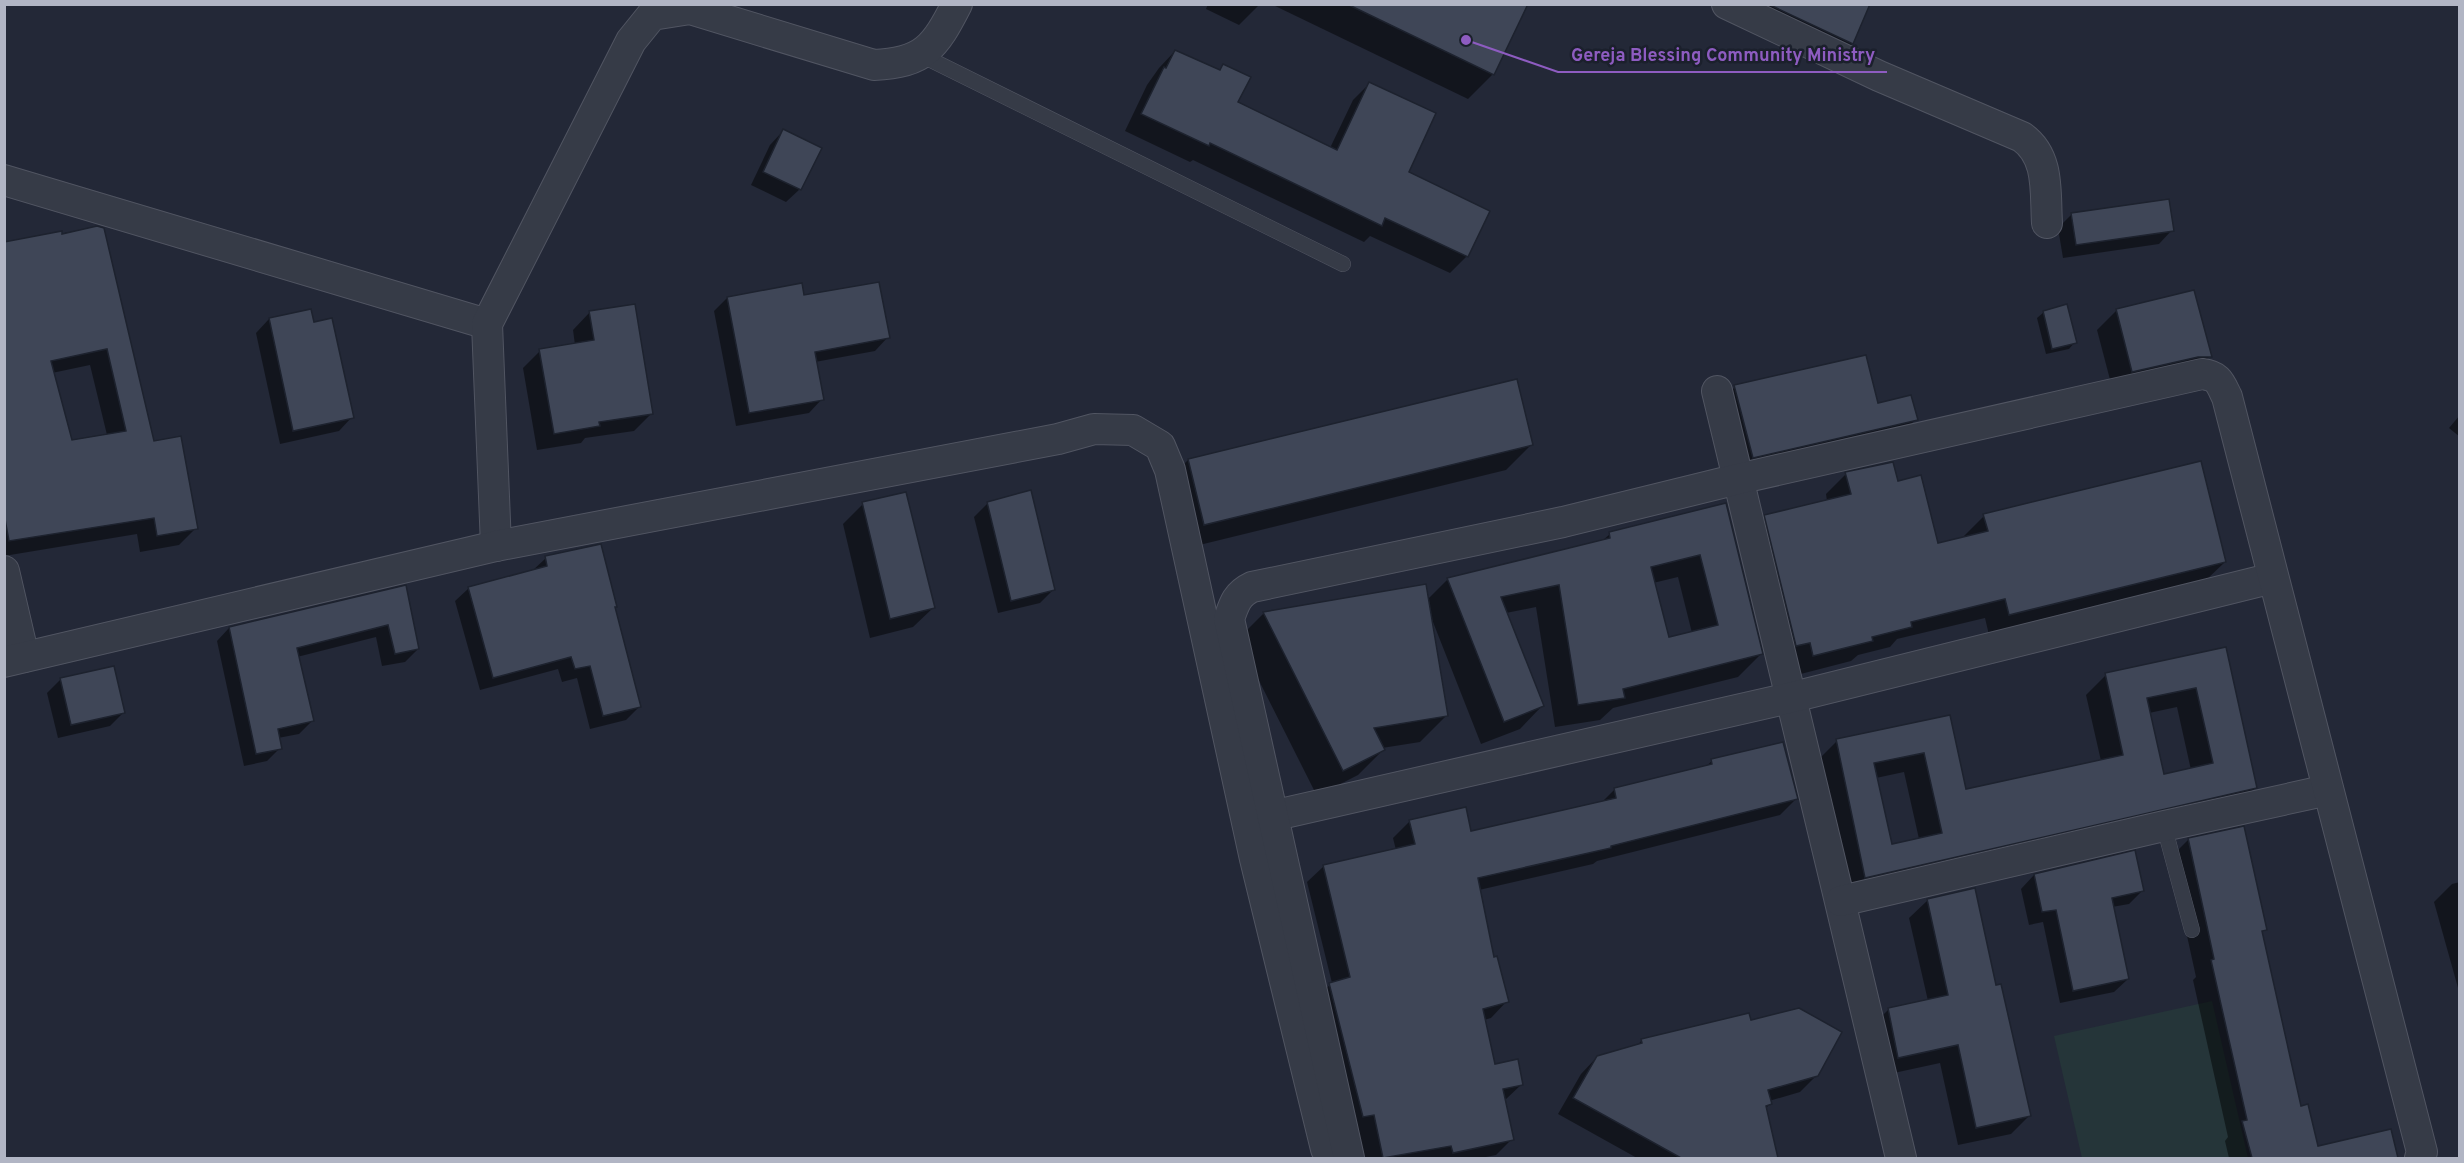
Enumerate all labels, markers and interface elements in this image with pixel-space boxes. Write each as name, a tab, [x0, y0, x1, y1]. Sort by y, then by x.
callout: Gereja Blessing Community Ministry	[1558, 36, 1887, 72]
text: Gereja Blessing Community Ministry	[1571, 45, 1875, 68]

